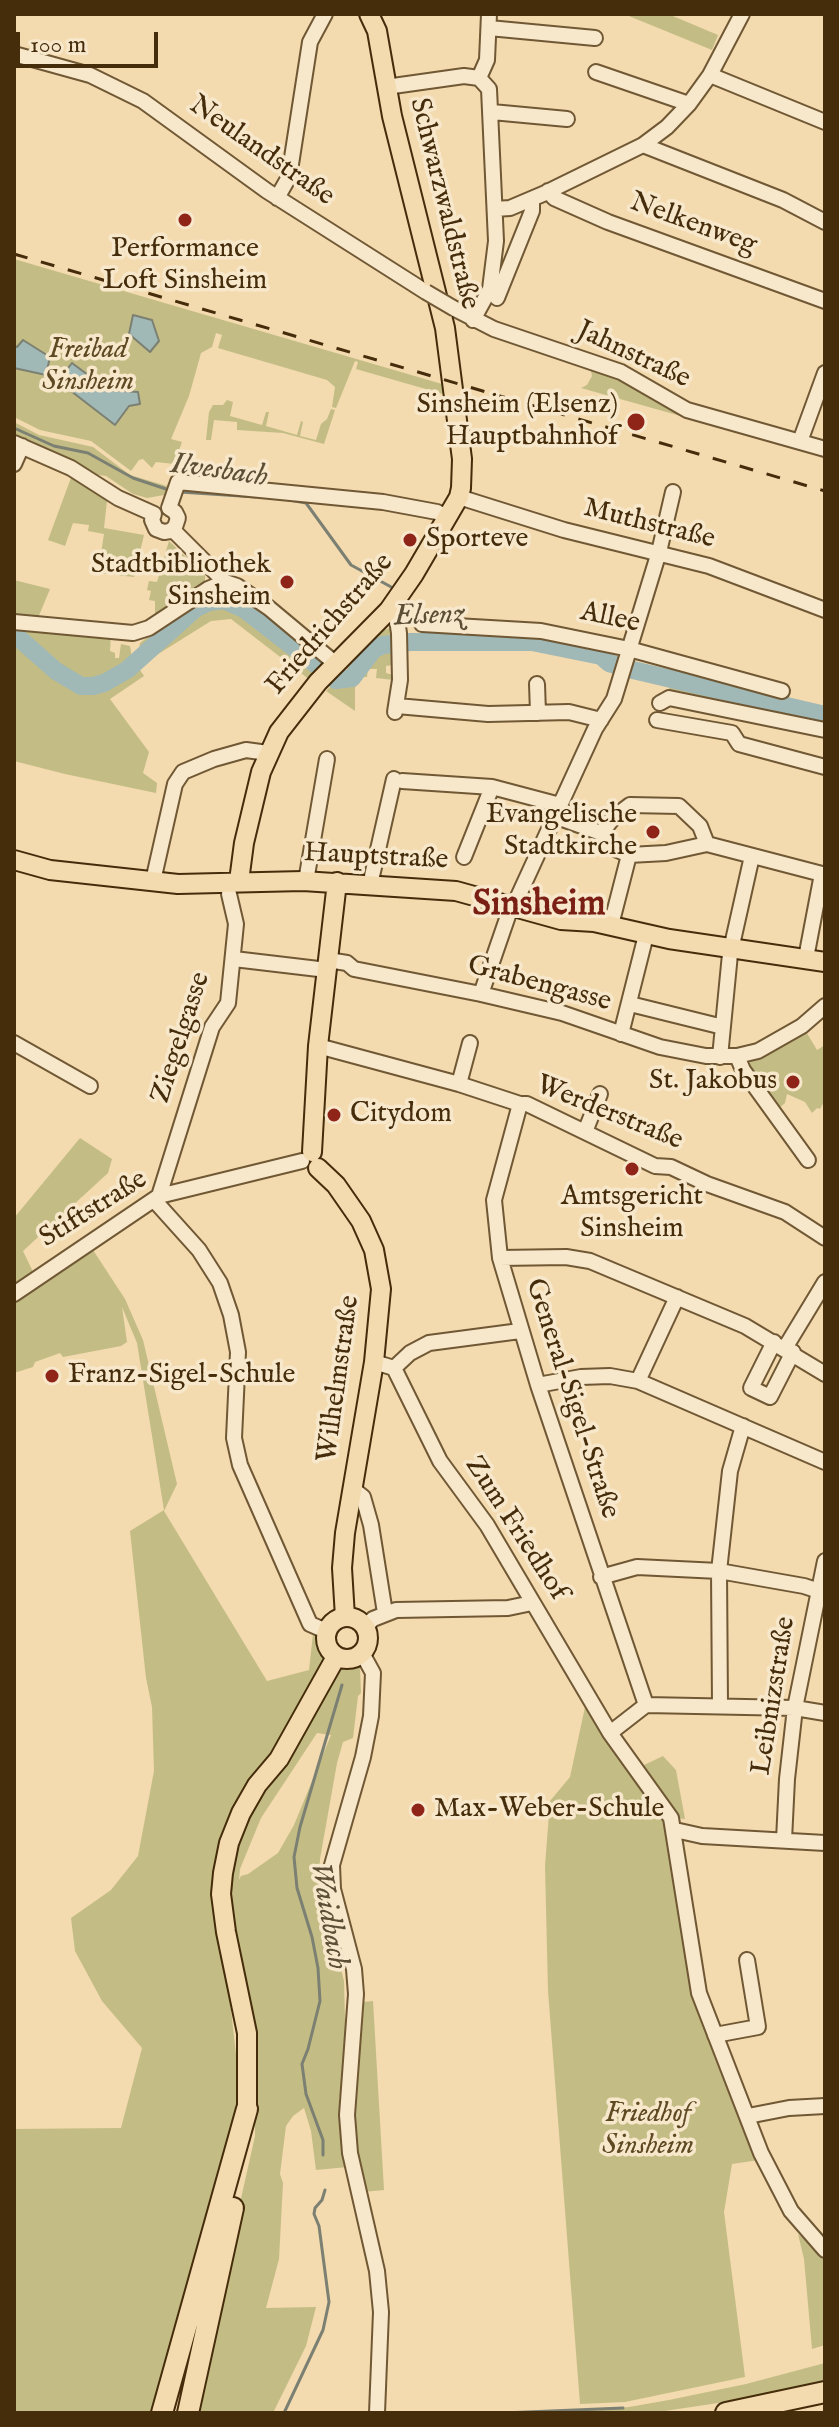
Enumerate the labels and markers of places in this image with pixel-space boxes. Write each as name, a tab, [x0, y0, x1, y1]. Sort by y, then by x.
marker: Performance Loft Sinsheim	[176, 211, 194, 229]
place label: Performance Loft Sinsheim	[103, 233, 267, 299]
place label: Sinsheim (Elsenz) Hauptbahnhof	[416, 389, 618, 455]
marker: Sinsheim (Elsenz) Hauptbahnhof	[625, 411, 647, 433]
place label: Sporteve	[426, 523, 528, 557]
marker: Sporteve	[401, 531, 419, 549]
place label: Stadtbibliothek Sinsheim	[91, 549, 271, 615]
marker: Stadtbibliothek Sinsheim	[278, 573, 296, 591]
place label: Evangelische Stadtkirche	[486, 799, 637, 865]
marker: Evangelische Stadtkirche	[644, 823, 662, 841]
place label: St. Jakobus	[649, 1065, 777, 1099]
marker: St. Jakobus	[784, 1073, 802, 1091]
place label: Citydom	[350, 1098, 452, 1132]
marker: Citydom	[325, 1106, 343, 1124]
marker: Amtsgericht Sinsheim	[623, 1160, 641, 1178]
place label: Amtsgericht Sinsheim	[561, 1181, 703, 1247]
place label: Franz-Sigel-Schule	[68, 1359, 295, 1393]
marker: Franz-Sigel-Schule	[43, 1367, 61, 1385]
place label: Max-Weber-Schule	[434, 1793, 664, 1827]
marker: Max-Weber-Schule	[409, 1801, 427, 1819]

